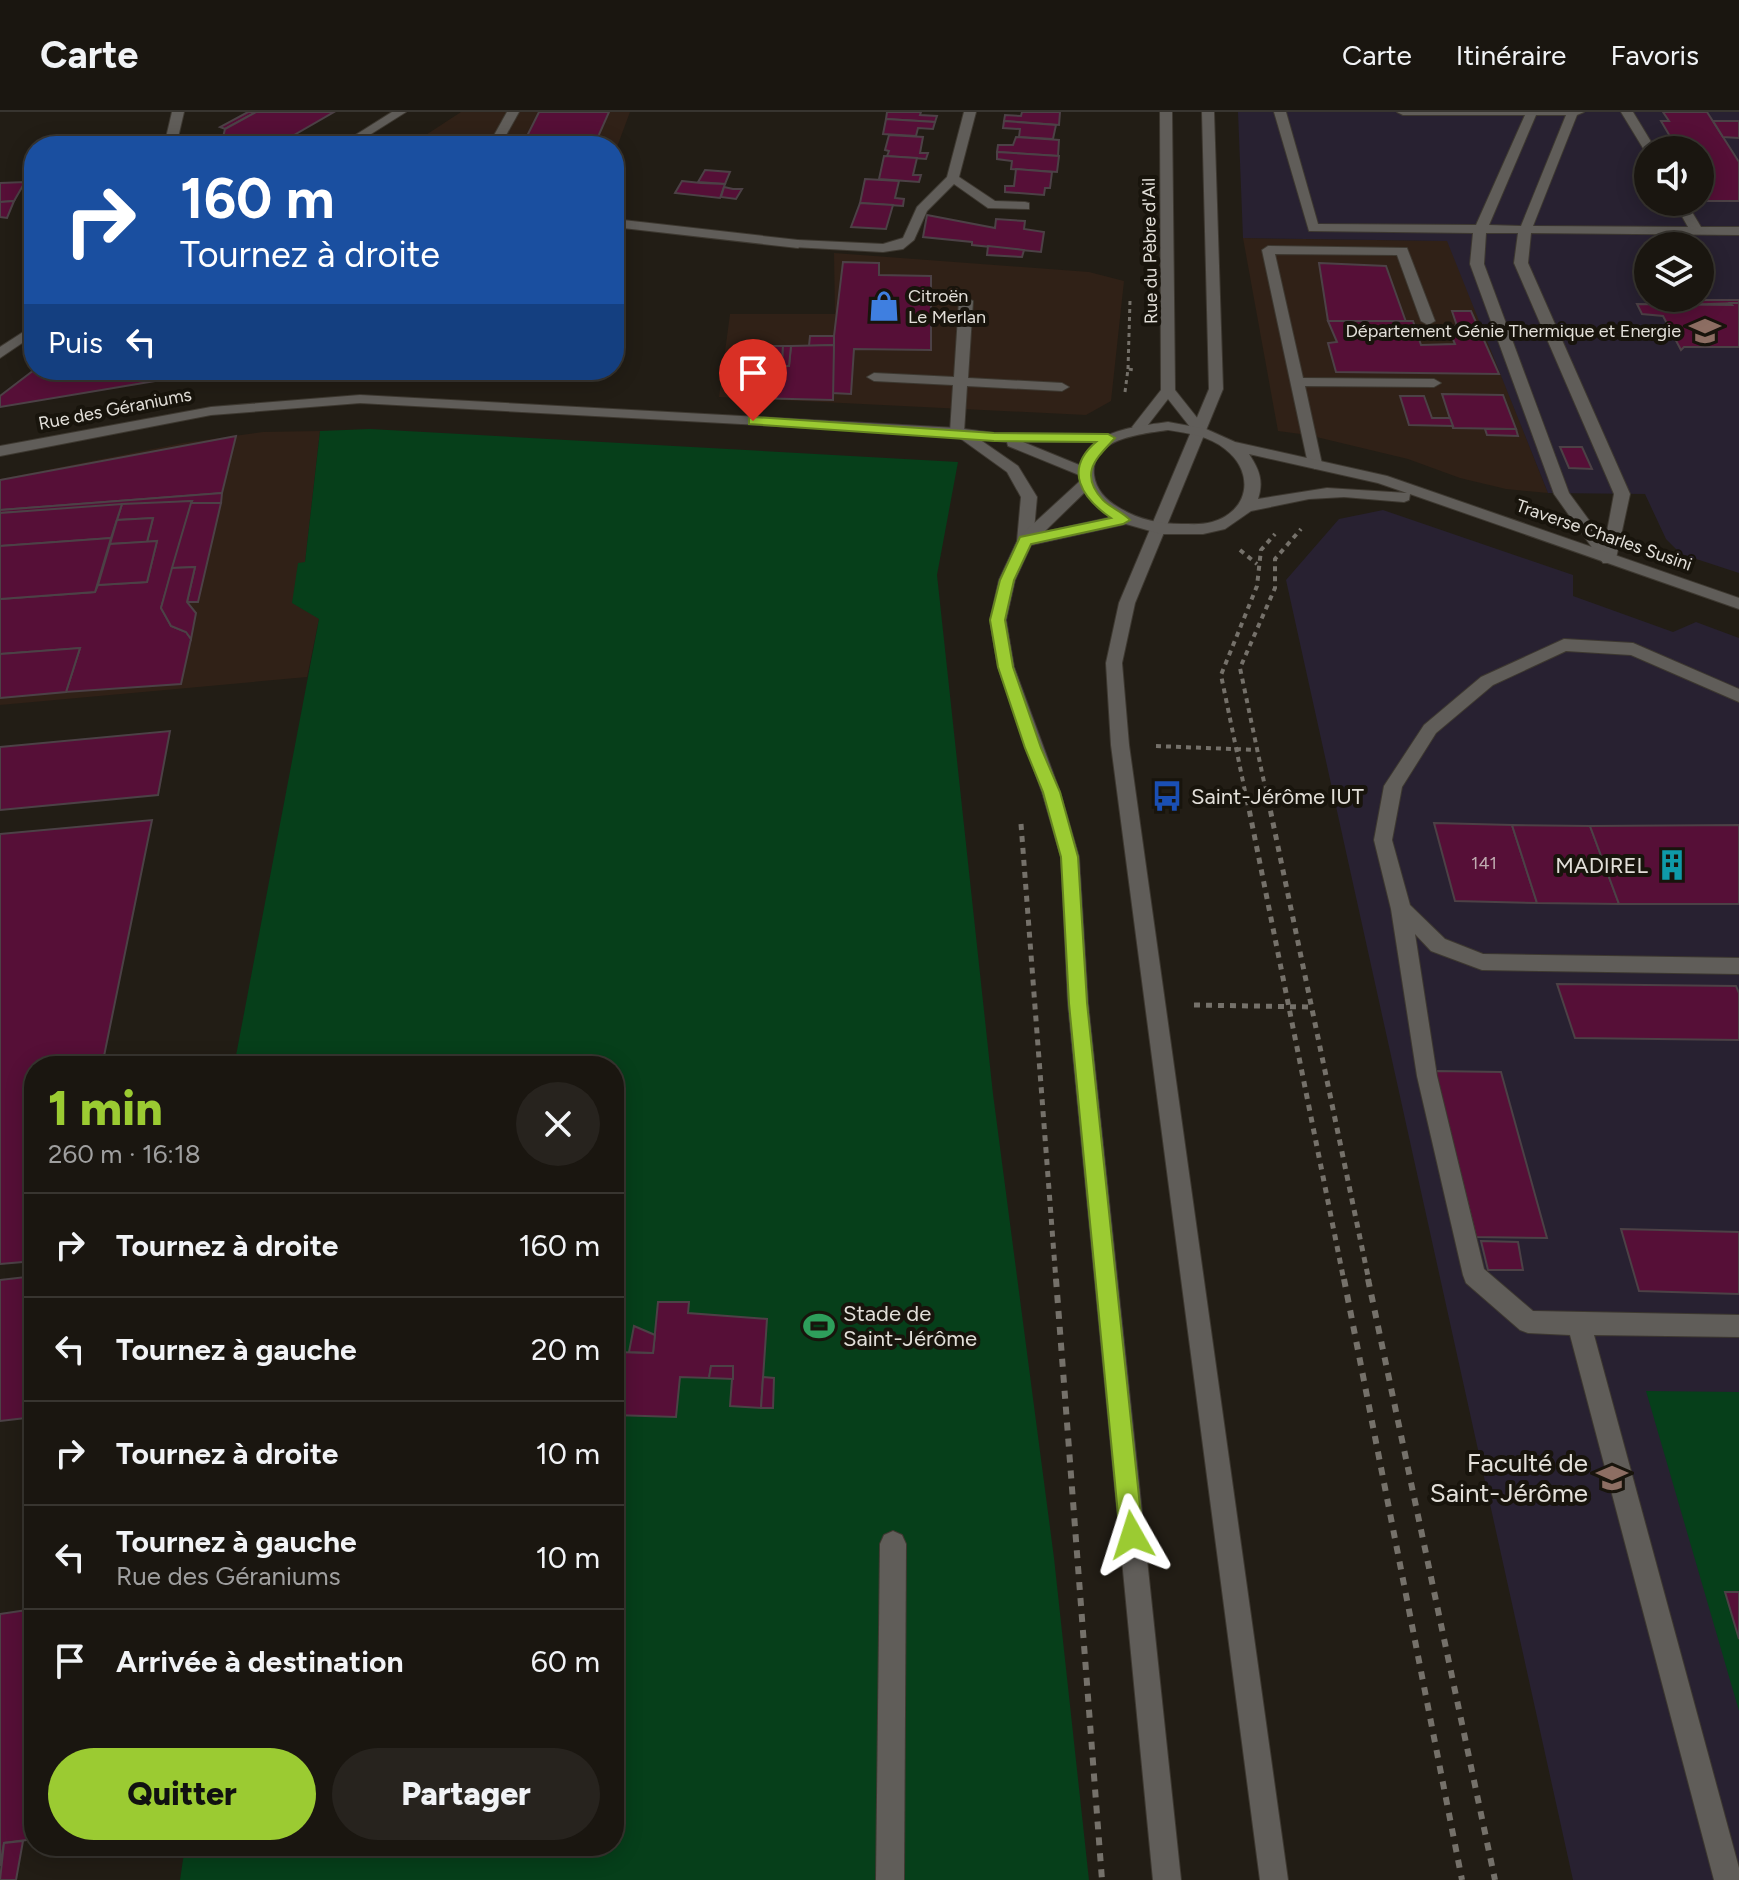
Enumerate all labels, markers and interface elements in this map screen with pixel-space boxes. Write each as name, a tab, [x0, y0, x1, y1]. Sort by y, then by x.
text: Carte	[40, 32, 138, 78]
text: Carte	[1342, 38, 1412, 72]
text: Itinéraire	[1456, 38, 1566, 72]
text: Favoris	[1610, 38, 1699, 72]
map controls	[1634, 136, 1714, 312]
button: sound	[1634, 136, 1714, 216]
text: 160 m	[180, 165, 335, 232]
icon: right	[48, 168, 152, 272]
street label: Rue du Pèbre d'Ail	[1138, 178, 1162, 324]
button: layers	[1634, 232, 1714, 312]
text: Tournez à droite	[180, 233, 440, 276]
place label: Citroën Le Merlan	[908, 285, 986, 328]
shop icon: Citroën Le Merlan	[867, 289, 901, 323]
school or university icon: Département Génie Thermique et Energie	[1688, 314, 1722, 348]
icon: left	[119, 320, 163, 364]
place label: Département Génie Thermique et Energie	[1345, 320, 1681, 342]
text: Puis	[48, 324, 103, 361]
pin	[719, 339, 787, 421]
icon: arrive	[731, 351, 775, 395]
street label: Rue des Géraniums	[37, 383, 193, 435]
street label: Traverse Charles Susini	[1513, 495, 1695, 575]
bus stop icon: Saint-Jérôme IUT	[1150, 779, 1184, 813]
place label: Saint-Jérôme IUT	[1191, 783, 1364, 810]
building icon: MADIREL	[1655, 848, 1689, 882]
house number: 141	[1471, 852, 1497, 874]
place label: MADIREL	[1555, 852, 1649, 879]
text: 1 min	[48, 1079, 163, 1137]
button: close	[516, 1082, 600, 1166]
text: 260 m · 16:18	[48, 1138, 201, 1170]
icon: right	[48, 1223, 92, 1267]
text: Tournez à droite	[116, 1227, 338, 1264]
text: 160 m	[518, 1227, 600, 1264]
place label: Stade de Saint-Jérôme	[843, 1300, 977, 1352]
sports icon: Stade de Saint-Jérôme	[802, 1309, 836, 1343]
icon: left	[48, 1327, 92, 1371]
text: Tournez à gauche	[116, 1331, 357, 1368]
text: 20 m	[531, 1331, 600, 1368]
icon: right	[48, 1431, 92, 1475]
text: Tournez à droite	[116, 1435, 338, 1472]
text: 10 m	[535, 1435, 600, 1472]
place label: Faculté de Saint-Jérôme	[1430, 1447, 1588, 1509]
school or university icon: Faculté de Saint-Jérôme	[1595, 1461, 1629, 1495]
position arrow	[1090, 1493, 1174, 1577]
text: Tournez à gauche	[116, 1523, 357, 1560]
icon: left	[48, 1535, 92, 1579]
text: 10 m	[535, 1539, 600, 1576]
text: Rue des Géraniums	[116, 1560, 341, 1592]
icon: arrive	[48, 1639, 92, 1683]
text: Arrivée à destination	[116, 1643, 403, 1680]
text: 60 m	[531, 1643, 600, 1680]
button: Quitter	[48, 1748, 316, 1840]
button: Partager	[332, 1748, 600, 1840]

